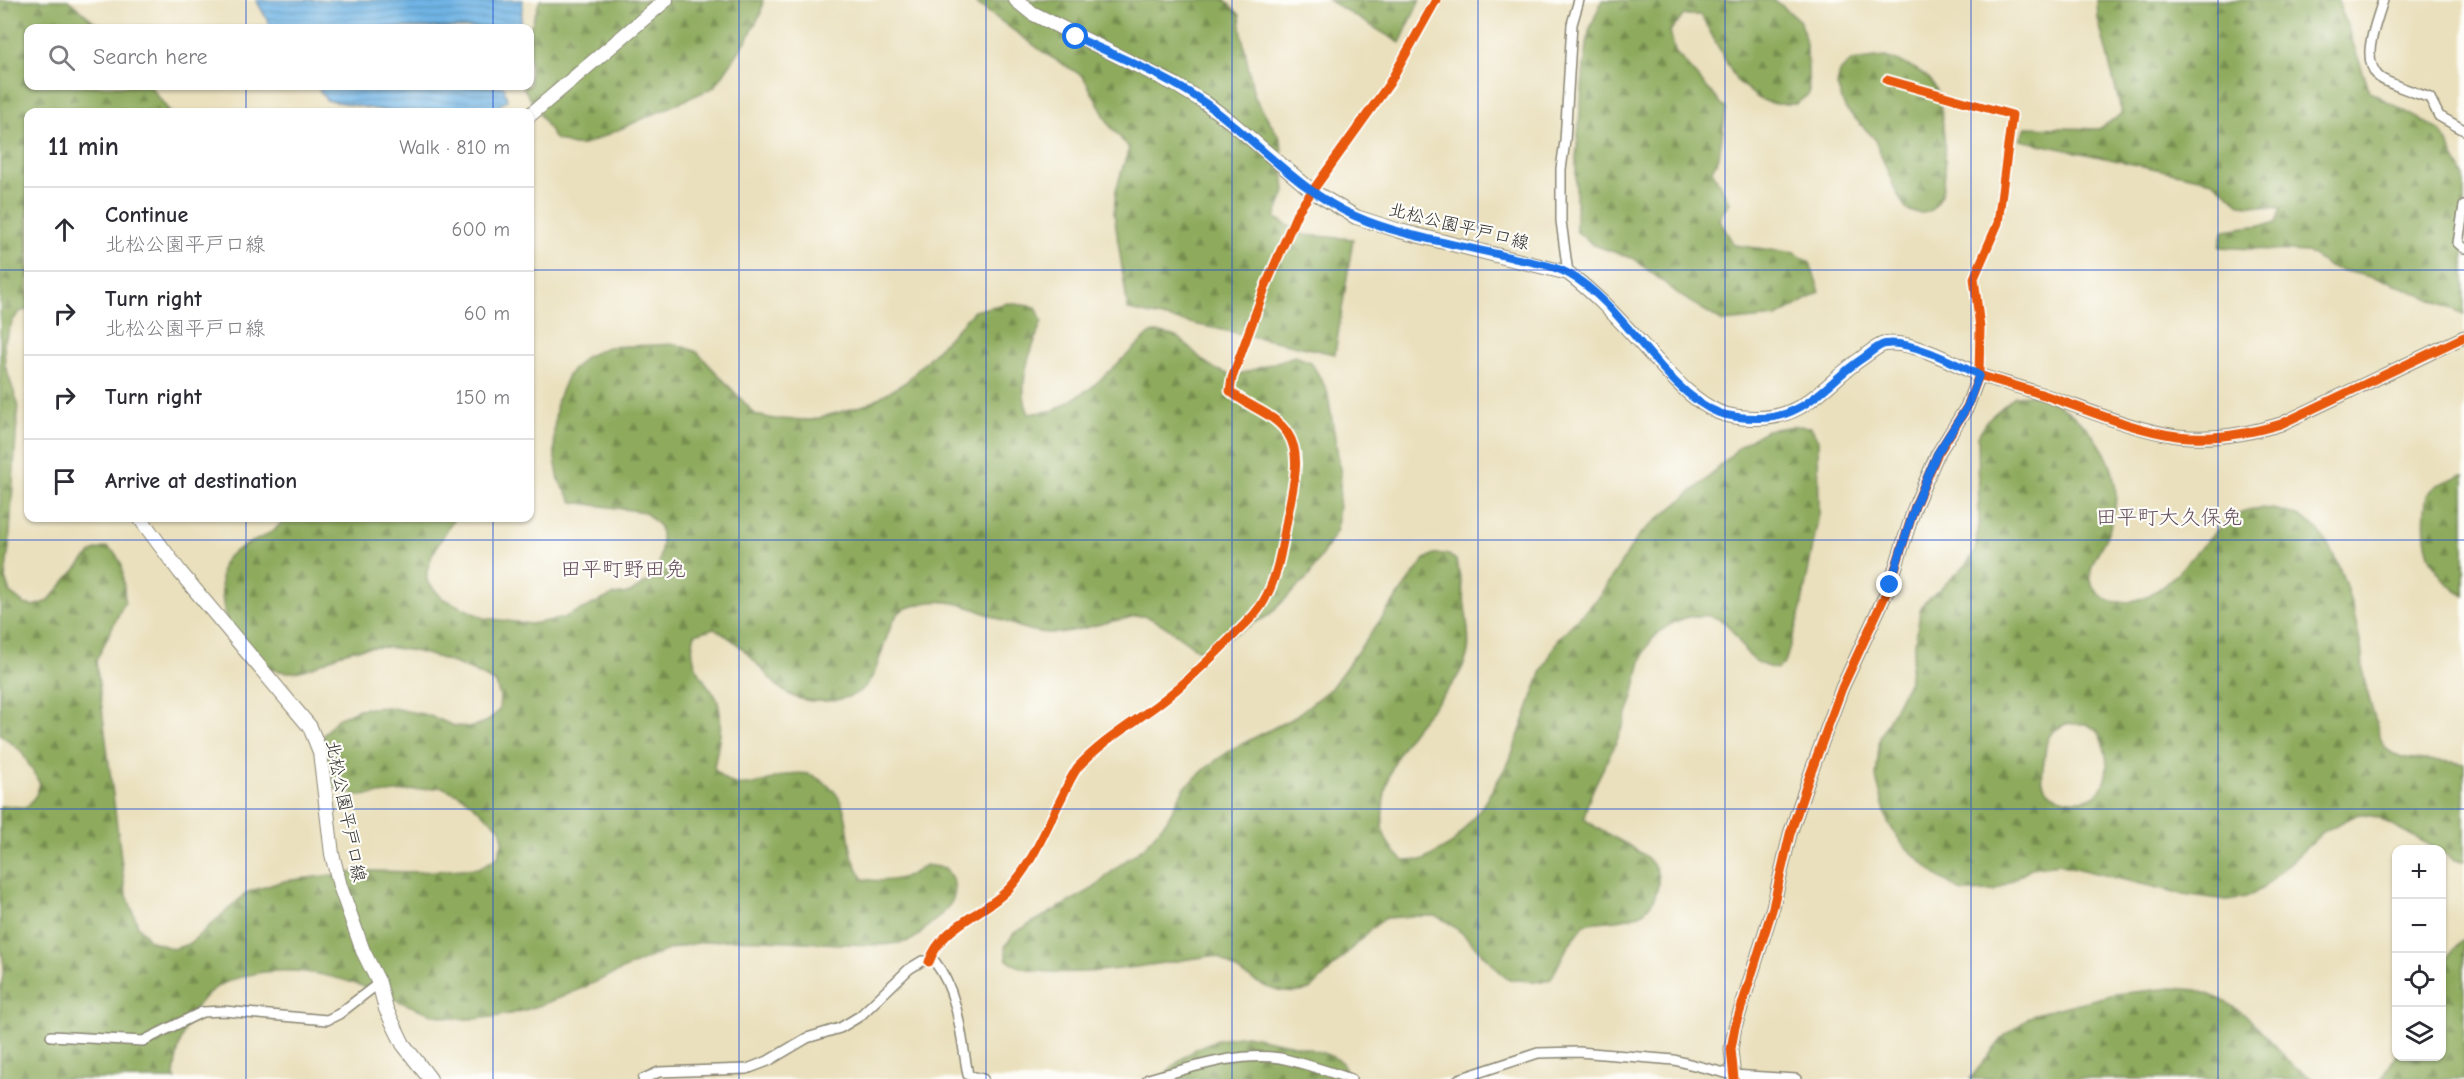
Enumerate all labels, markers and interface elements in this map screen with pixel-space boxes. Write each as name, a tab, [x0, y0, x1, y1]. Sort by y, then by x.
route start	[1062, 23, 1088, 49]
search box	[24, 24, 534, 90]
icon: search	[45, 41, 78, 74]
text: Search here	[93, 44, 208, 70]
text: 11 min	[48, 132, 119, 162]
text: Walk · 810 m	[399, 136, 510, 159]
street label: 北松公園平戸口線	[1386, 199, 1531, 254]
text: Continue	[105, 202, 188, 228]
icon: ahead	[48, 213, 81, 246]
text: 600 m	[452, 218, 510, 241]
text: 北松公園平戸口線	[105, 233, 265, 256]
text: Turn right	[105, 286, 202, 312]
icon: right	[48, 297, 81, 330]
text: 60 m	[464, 302, 510, 325]
text: 北松公園平戸口線	[105, 317, 265, 340]
icon: right	[48, 381, 81, 414]
text: Turn right	[105, 384, 202, 410]
text: 150 m	[456, 386, 510, 409]
icon: arrive	[48, 465, 81, 498]
text: Arrive at destination	[105, 468, 297, 494]
district label: 田平町大久保免	[2096, 505, 2243, 529]
district label: 田平町野田免	[560, 557, 686, 581]
route end	[1876, 571, 1902, 597]
street label: 北松公園平戸口線	[321, 738, 370, 884]
map controls	[2392, 845, 2446, 1061]
button: +	[2392, 845, 2446, 899]
button: −	[2392, 899, 2446, 953]
button: locate	[2392, 953, 2446, 1007]
button: layers	[2392, 1007, 2446, 1061]

